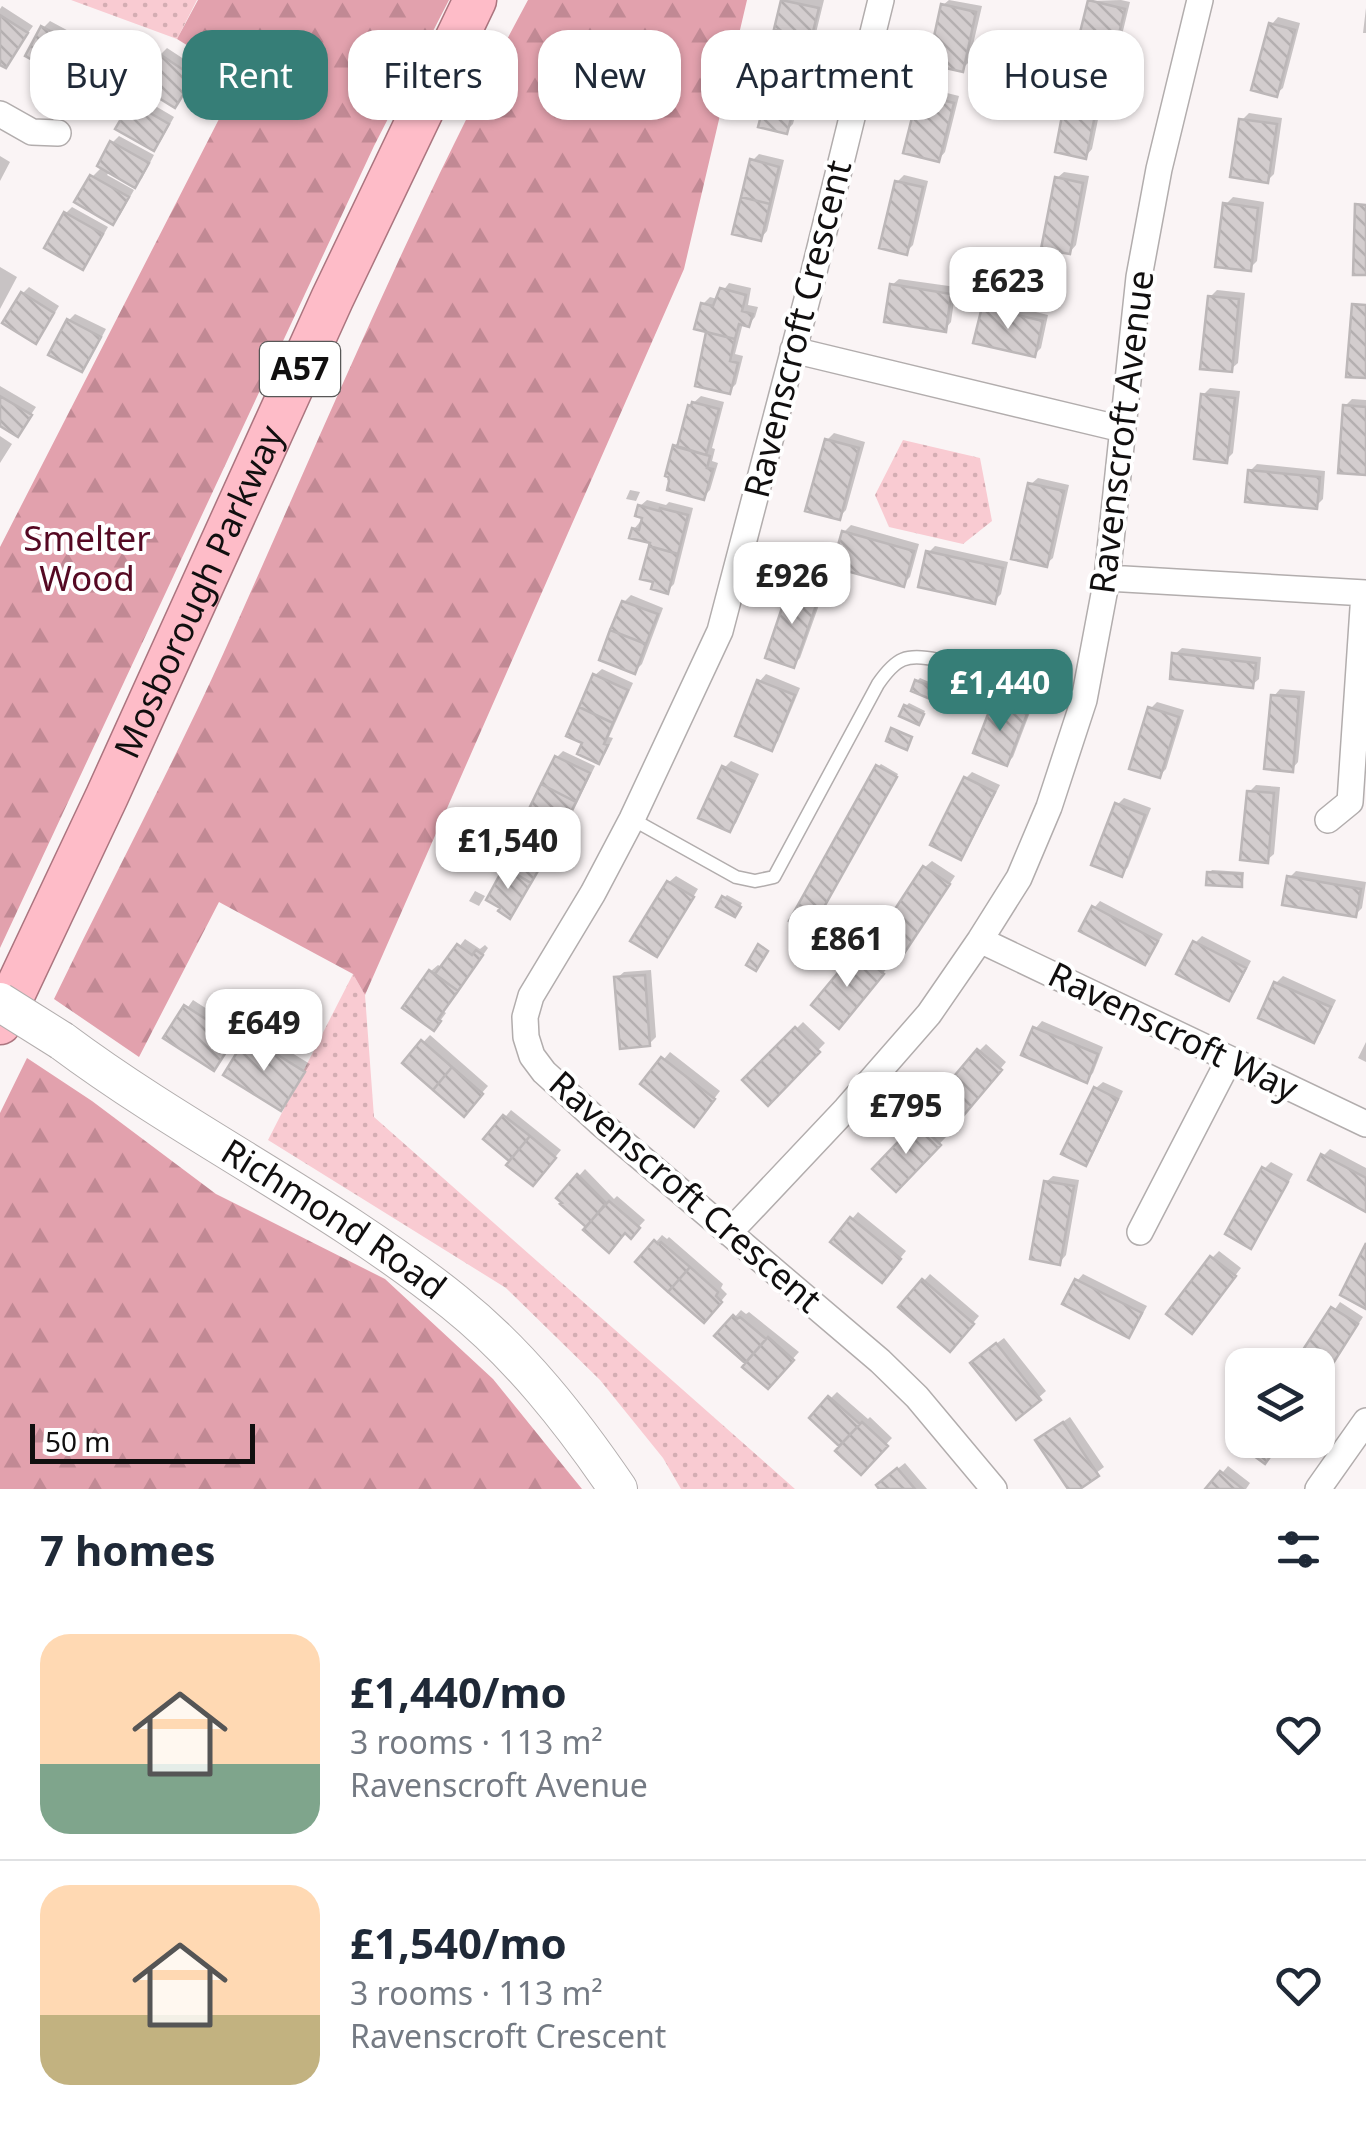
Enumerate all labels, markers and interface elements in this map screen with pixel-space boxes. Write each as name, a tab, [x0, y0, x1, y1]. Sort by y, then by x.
chip: Buy	[30, 30, 162, 120]
chip: Rent	[182, 30, 328, 120]
chip: Filters	[348, 30, 518, 120]
chip: New	[538, 30, 681, 120]
chip: Apartment	[701, 30, 948, 120]
chip: House	[968, 30, 1144, 120]
street label: Ravenscroft Crescent	[732, 155, 861, 502]
pin: £623	[949, 247, 1067, 332]
text: £623	[971, 258, 1045, 301]
street label: Ravenscroft Avenue	[1077, 267, 1164, 596]
road number: A57	[260, 342, 340, 396]
street label: Mosborough Parkway	[102, 417, 294, 765]
park label: Smelter Wood	[23, 514, 151, 601]
pin: £926	[733, 542, 851, 627]
text: £926	[755, 553, 829, 596]
pin: £1,440	[919, 649, 1081, 734]
text: £1,440	[950, 660, 1050, 703]
pin: £1,540	[427, 807, 589, 892]
text: £1,540	[458, 818, 558, 861]
pin: £861	[788, 905, 906, 990]
text: £861	[810, 916, 884, 959]
street label: Ravenscroft Way	[1041, 950, 1306, 1111]
pin: £649	[205, 989, 323, 1074]
text: £649	[227, 1000, 301, 1043]
street label: Ravenscroft Crescent	[540, 1060, 832, 1322]
pin: £795	[847, 1072, 965, 1157]
text: £795	[869, 1083, 943, 1126]
street label: Richmond Road	[213, 1127, 456, 1309]
map controls	[1225, 1348, 1335, 1458]
button: layers	[1225, 1348, 1335, 1458]
scale bar	[30, 1419, 255, 1464]
text: 50 m	[45, 1422, 111, 1460]
text: 7 homes	[40, 1521, 216, 1578]
icon: filters	[1271, 1522, 1326, 1577]
text: £1,440/mo	[350, 1663, 567, 1720]
icon: home	[120, 1674, 240, 1794]
icon: heart	[1271, 1707, 1326, 1762]
text: 3 rooms · 113 m²	[350, 1720, 603, 1763]
text: Ravenscroft Avenue	[350, 1763, 648, 1806]
text: £1,540/mo	[350, 1914, 567, 1971]
icon: home	[120, 1925, 240, 2045]
icon: heart	[1271, 1958, 1326, 2013]
text: 3 rooms · 113 m²	[350, 1971, 603, 2014]
text: Ravenscroft Crescent	[350, 2014, 666, 2057]

